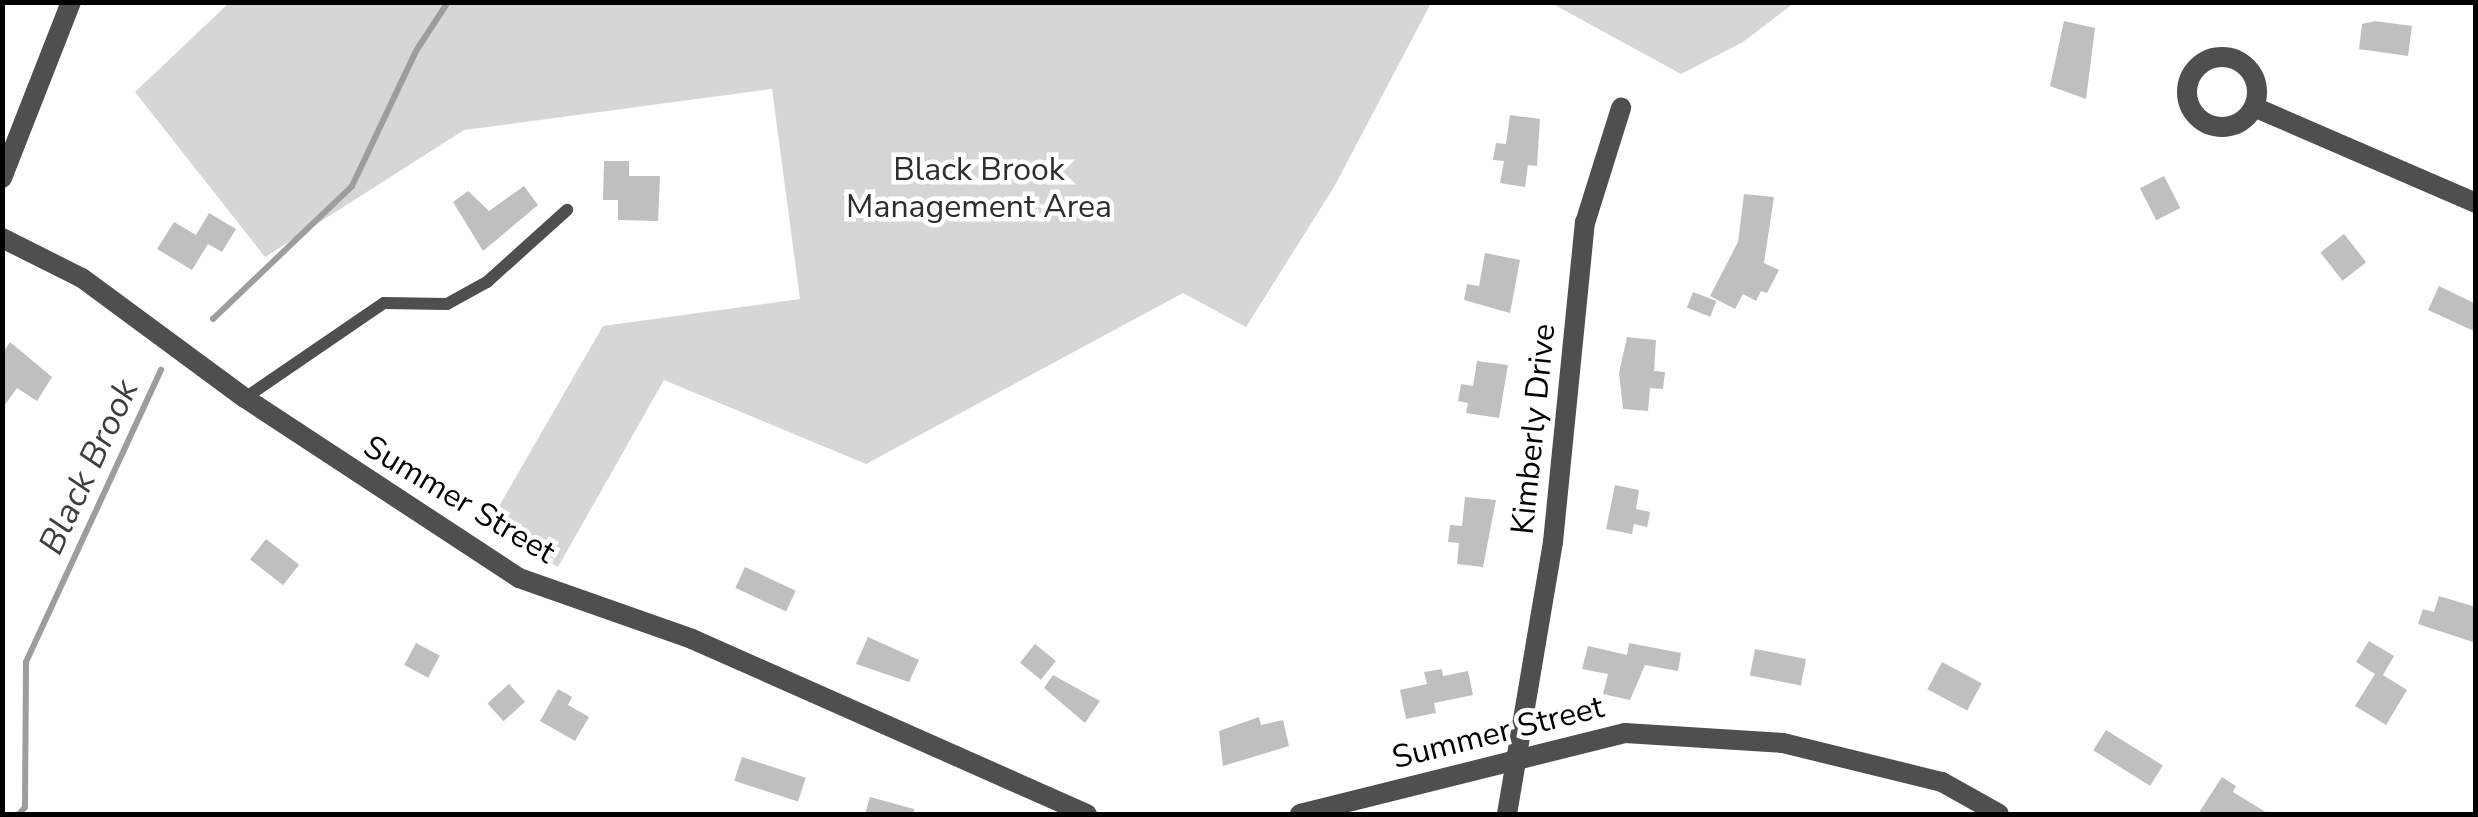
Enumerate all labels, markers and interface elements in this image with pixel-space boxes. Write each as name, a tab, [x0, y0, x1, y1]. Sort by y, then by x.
park label: Black Brook Management Area	[846, 152, 1112, 227]
street label: Kimberly Drive	[1504, 322, 1564, 536]
water label: Black Brook	[30, 373, 148, 561]
street label: Summer Street	[356, 428, 562, 572]
street label: Summer Street	[1388, 688, 1608, 778]

